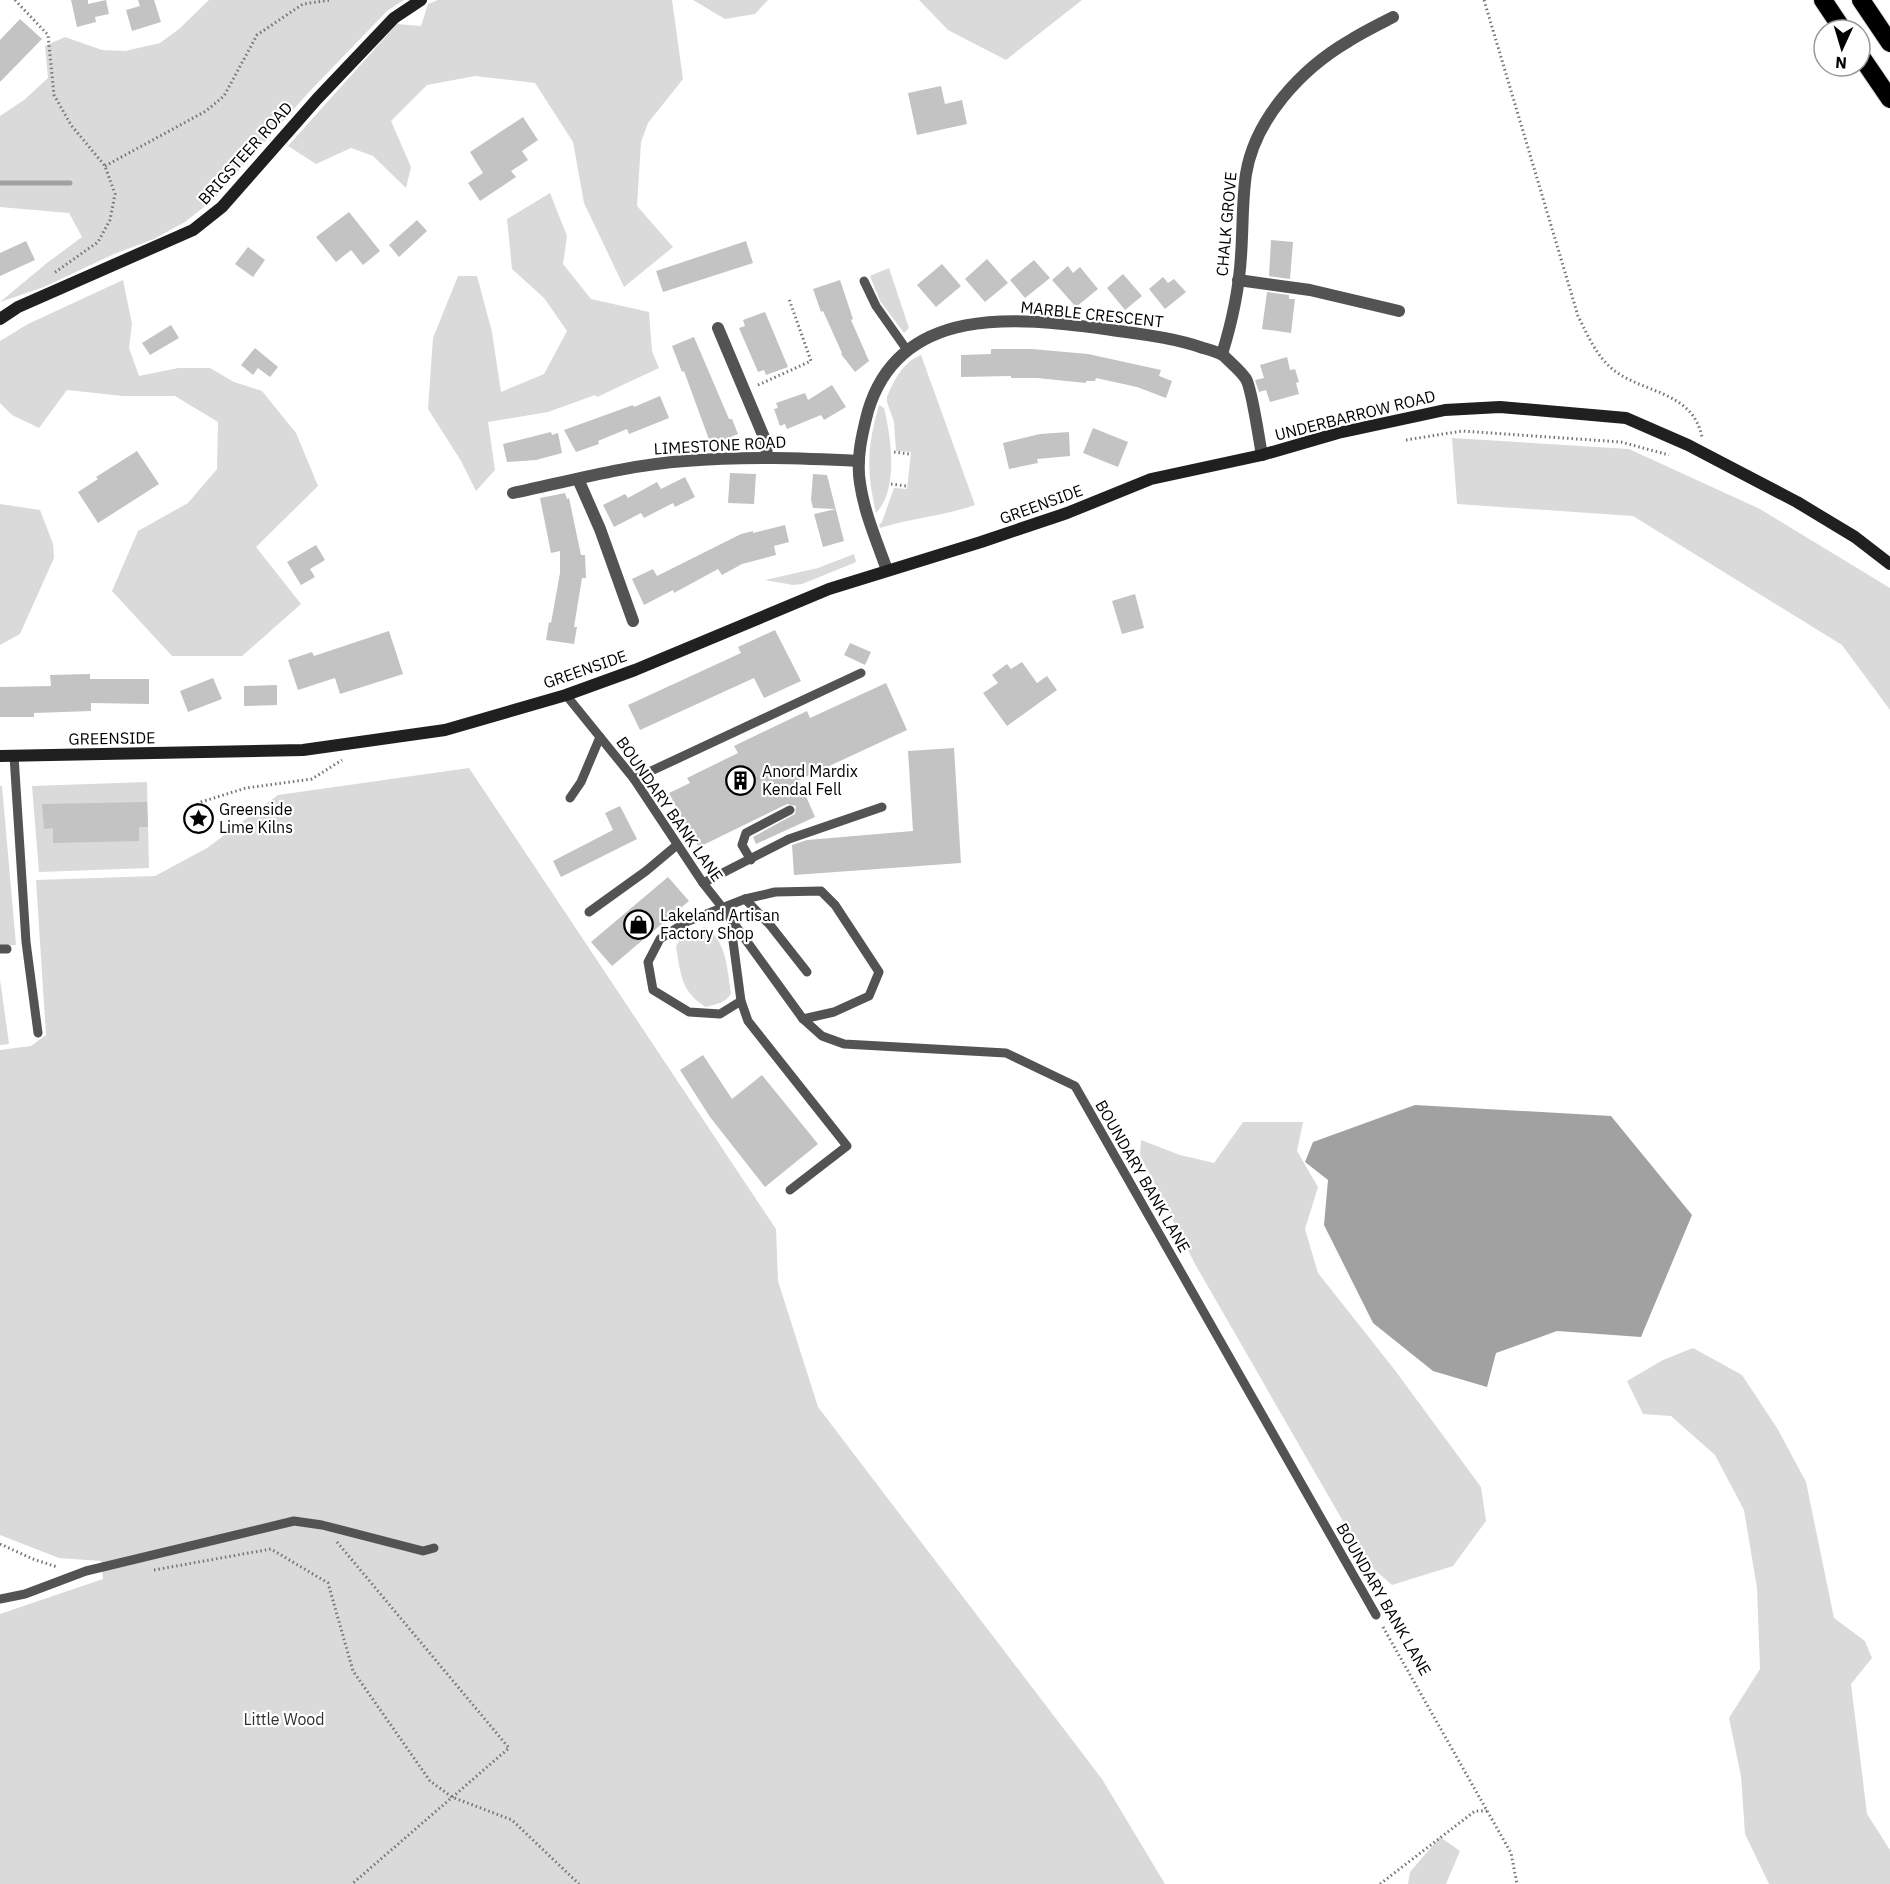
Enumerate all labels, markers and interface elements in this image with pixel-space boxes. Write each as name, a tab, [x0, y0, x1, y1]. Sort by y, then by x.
north arrow	[1812, 18, 1872, 78]
text: N	[1834, 53, 1847, 73]
street label: BRIGSTEER ROAD	[194, 98, 296, 208]
street label: CHALK GROVE	[1211, 171, 1241, 277]
street label: MARBLE CRESCENT	[1020, 297, 1164, 331]
street label: UNDERBARROW ROAD	[1273, 385, 1437, 445]
street label: LIMESTONE ROAD	[653, 432, 787, 458]
street label: GREENSIDE	[997, 480, 1085, 528]
street label: GREENSIDE	[541, 645, 629, 693]
street label: GREENSIDE	[68, 727, 156, 749]
street label: BOUNDARY BANK LANE	[612, 733, 728, 885]
place label: Anord Mardix Kendal Fell	[762, 761, 858, 799]
building icon: Anord Mardix Kendal Fell	[725, 764, 757, 796]
place label: Greenside Lime Kilns	[219, 799, 293, 837]
place icon: Greenside Lime Kilns	[182, 802, 214, 834]
place label: Lakeland Artisan Factory Shop	[660, 905, 780, 943]
shop icon: Lakeland Artisan Factory Shop	[623, 908, 655, 940]
street label: BOUNDARY BANK LANE	[1091, 1096, 1195, 1256]
street label: BOUNDARY BANK LANE	[1332, 1519, 1436, 1679]
park label: Little Wood	[243, 1709, 325, 1729]

